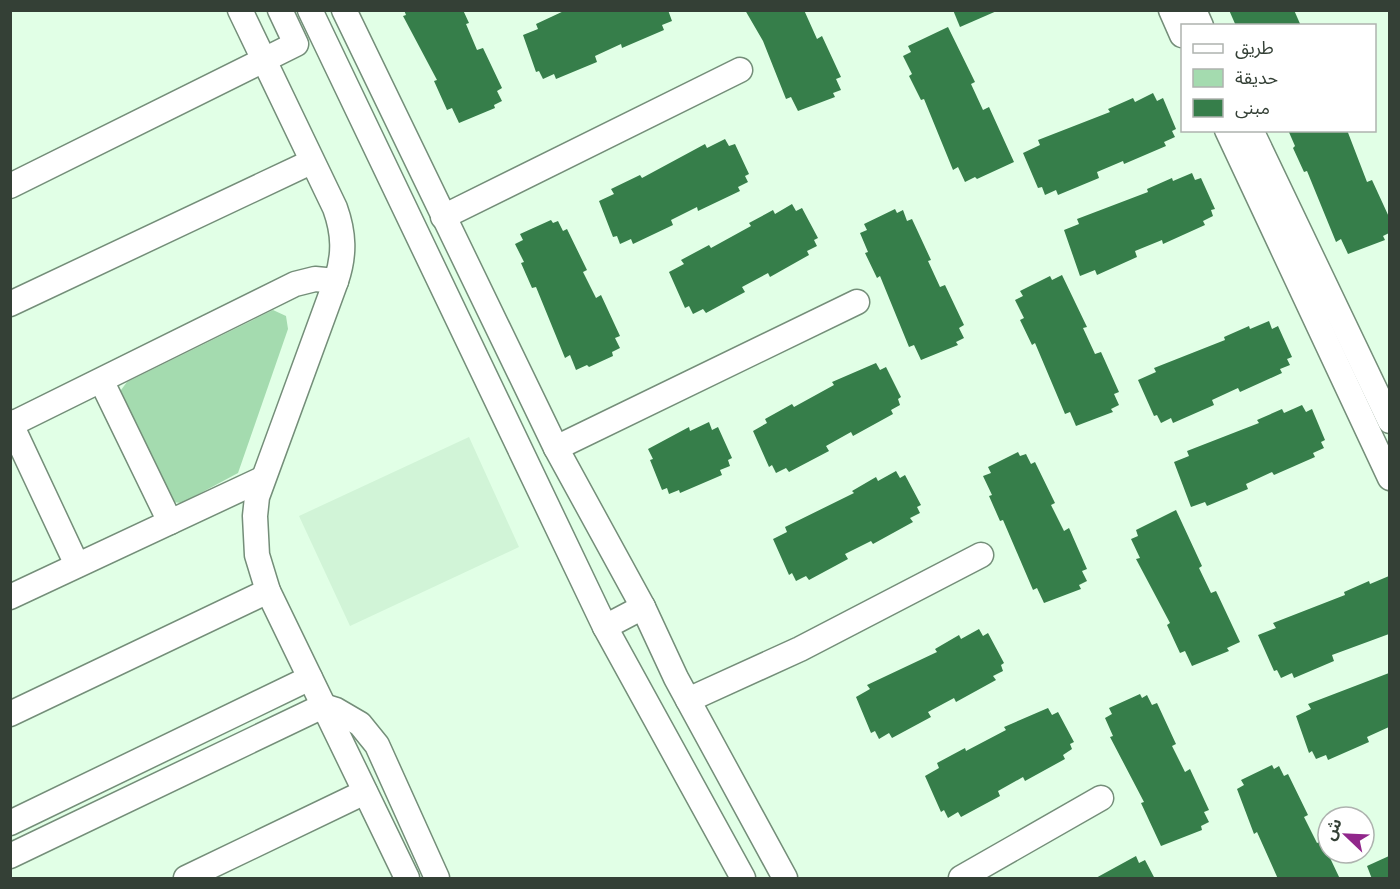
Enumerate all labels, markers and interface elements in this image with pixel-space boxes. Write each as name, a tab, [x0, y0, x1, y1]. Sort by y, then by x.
legend	[1181, 24, 1376, 132]
text: طريق	[1235, 37, 1274, 59]
text: حديقة	[1235, 67, 1278, 89]
text: مبنى	[1235, 97, 1270, 119]
north arrow	[1316, 805, 1376, 865]
text: ش	[1320, 815, 1346, 843]

